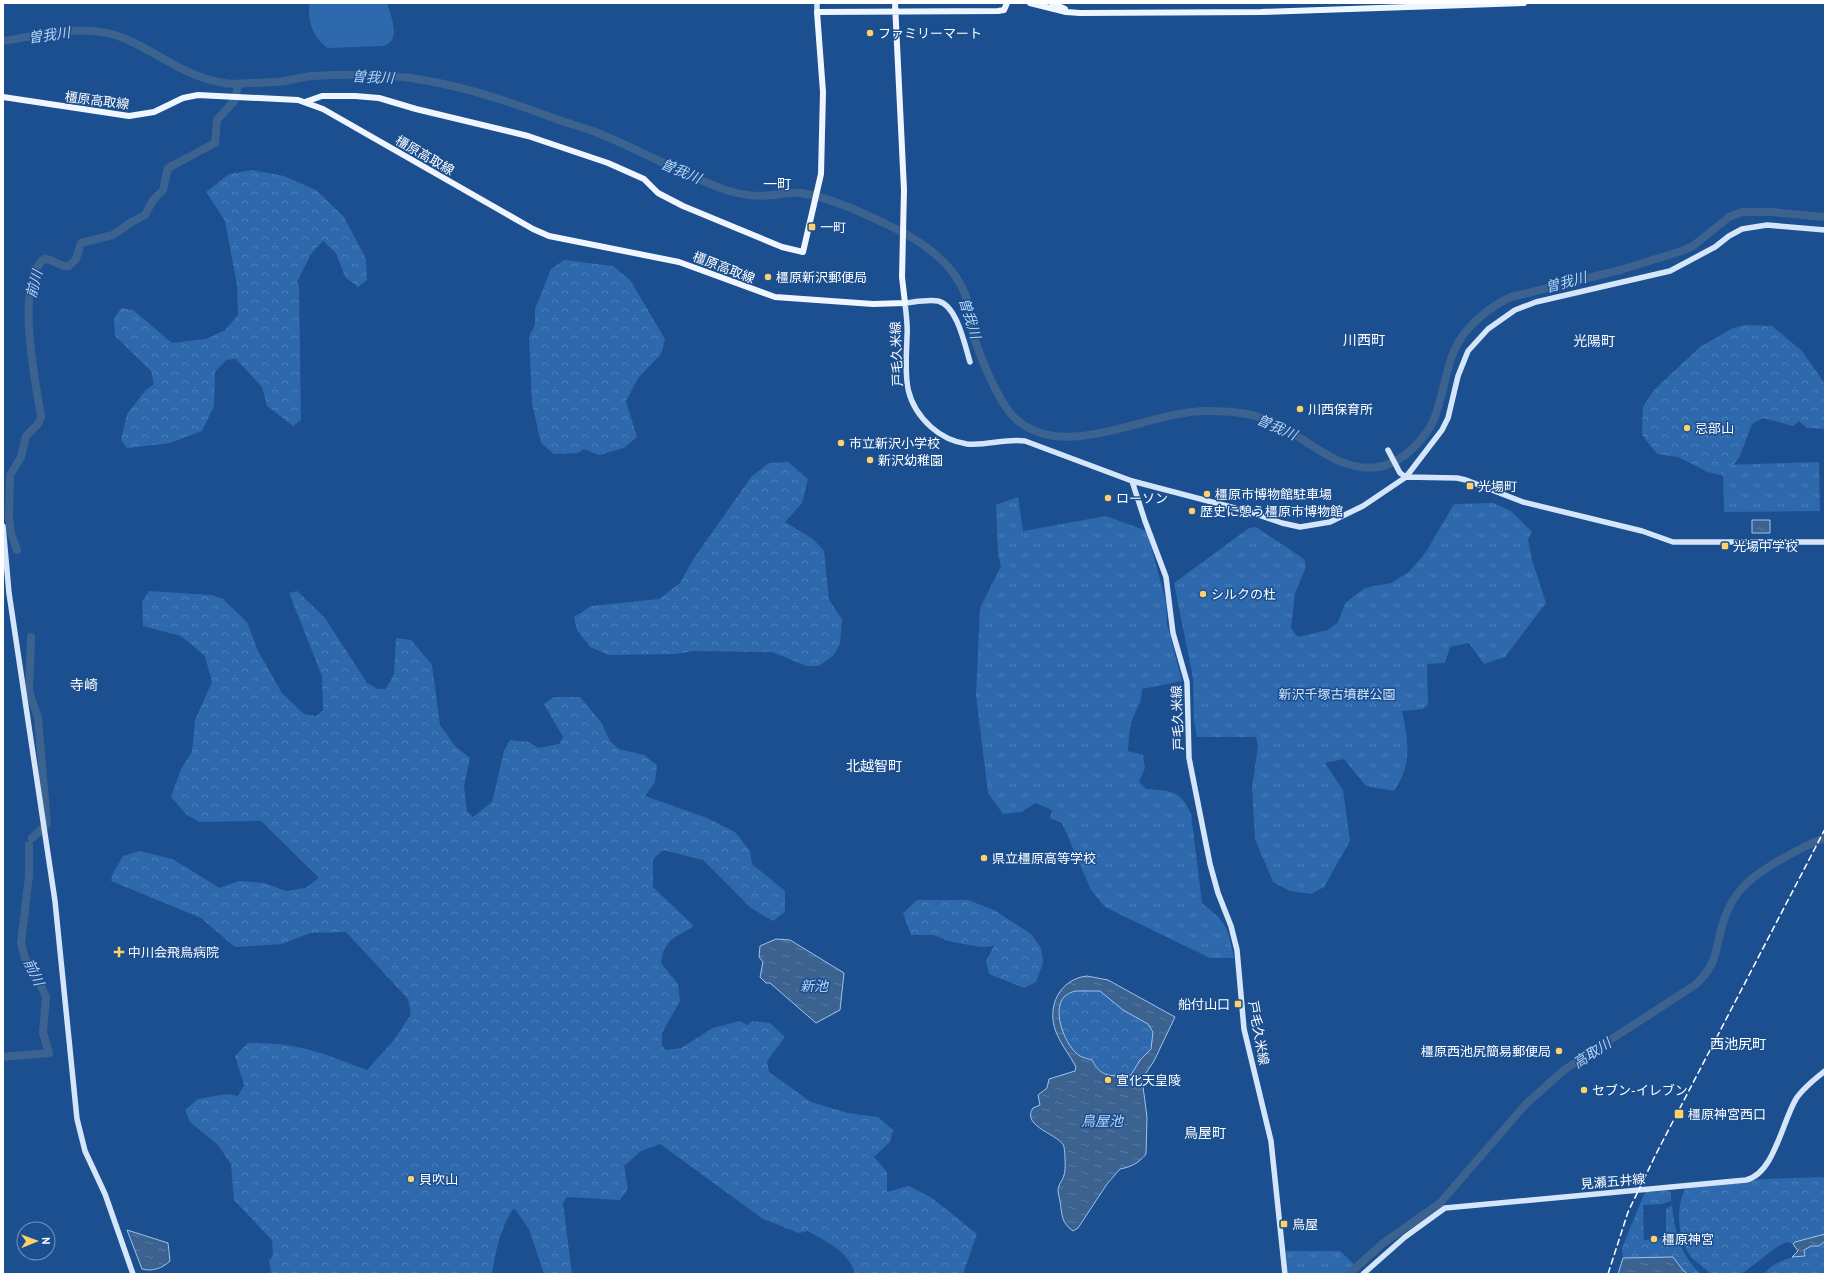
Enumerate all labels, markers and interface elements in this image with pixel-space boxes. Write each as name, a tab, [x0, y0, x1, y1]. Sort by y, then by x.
water label: 曽我川	[27, 23, 73, 47]
place label: ファミリーマート	[878, 25, 982, 42]
marker: ファミリーマート	[865, 28, 875, 38]
water label: 曽我川	[352, 67, 396, 87]
street label: 橿原高取線	[64, 88, 130, 113]
street label: 橿原高取線	[392, 132, 457, 179]
water label: 曽我川	[658, 155, 706, 188]
district label: 一町	[763, 175, 791, 193]
place label: 一町	[820, 219, 846, 236]
marker: 一町	[807, 222, 817, 232]
street label: 橿原高取線	[690, 248, 757, 287]
water label: 前川	[22, 266, 47, 300]
water label: 曽我川	[1543, 267, 1591, 296]
place label: 橿原新沢郵便局	[776, 269, 867, 286]
marker: 橿原新沢郵便局	[763, 272, 773, 282]
water label: 曽我川	[955, 295, 985, 343]
street label: 戸毛久米線	[887, 321, 906, 387]
district label: 川西町	[1343, 331, 1385, 349]
district label: 光陽町	[1573, 332, 1615, 350]
place label: 川西保育所	[1308, 401, 1373, 418]
marker: 川西保育所	[1295, 404, 1305, 414]
water label: 曽我川	[1254, 410, 1302, 445]
place label: 忌部山	[1695, 420, 1734, 437]
marker: 忌部山	[1682, 423, 1692, 433]
place label: 市立新沢小学校	[849, 435, 940, 452]
marker: 市立新沢小学校	[836, 438, 846, 448]
place label: 新沢幼稚園	[878, 452, 943, 469]
marker: 新沢幼稚園	[865, 455, 875, 465]
place label: 光場町	[1478, 478, 1517, 495]
marker: 光場町	[1465, 481, 1475, 491]
place label: 橿原市博物館駐車場	[1215, 486, 1332, 503]
marker: 橿原市博物館駐車場	[1202, 489, 1212, 499]
place label: ローソン	[1116, 490, 1168, 507]
marker: ローソン	[1103, 493, 1113, 503]
place label: 歴史に憩う橿原市博物館	[1200, 503, 1343, 520]
marker: 歴史に憩う橿原市博物館	[1187, 506, 1197, 516]
place label: 光場中学校	[1733, 538, 1798, 555]
marker: 光場中学校	[1720, 541, 1730, 551]
place label: シルクの杜	[1211, 586, 1276, 603]
marker: シルクの杜	[1198, 589, 1208, 599]
district label: 寺崎	[70, 676, 98, 694]
street label: 戸毛久米線	[1168, 685, 1187, 751]
park label: 新沢千塚古墳群公園	[1278, 686, 1396, 703]
district label: 北越智町	[846, 757, 902, 775]
place label: 県立橿原高等学校	[992, 850, 1096, 867]
marker: 県立橿原高等学校	[979, 853, 989, 863]
place label: 中川会飛鳥病院	[128, 944, 219, 961]
marker: 中川会飛鳥病院	[113, 946, 125, 958]
water label: 前川	[20, 956, 49, 990]
water label: 新池	[800, 977, 830, 995]
place label: 船付山口	[1178, 996, 1230, 1013]
marker: 船付山口	[1233, 999, 1243, 1009]
street label: 戸毛久米線	[1244, 1000, 1273, 1067]
water label: 高取川	[1569, 1033, 1616, 1072]
district label: 西池尻町	[1710, 1035, 1766, 1053]
place label: 橿原西池尻簡易郵便局	[1421, 1043, 1551, 1060]
marker: 橿原西池尻簡易郵便局	[1554, 1046, 1564, 1056]
place label: 宣化天皇陵	[1116, 1072, 1181, 1089]
marker: 宣化天皇陵	[1103, 1075, 1113, 1085]
place label: セブン-イレブン	[1592, 1082, 1688, 1099]
marker: セブン-イレブン	[1579, 1085, 1589, 1095]
place label: 橿原神宮西口	[1688, 1106, 1766, 1123]
marker: 橿原神宮西口	[1673, 1108, 1685, 1120]
water label: 鳥屋池	[1081, 1112, 1125, 1130]
district label: 鳥屋町	[1184, 1124, 1226, 1142]
street label: 見瀬五井線	[1580, 1170, 1646, 1193]
place label: 貝吹山	[419, 1171, 458, 1188]
marker: 貝吹山	[406, 1174, 416, 1184]
place label: 鳥屋	[1292, 1216, 1318, 1233]
marker: 鳥屋	[1279, 1219, 1289, 1229]
north arrow	[16, 1221, 56, 1261]
place label: 橿原神宮	[1662, 1231, 1714, 1248]
marker: 橿原神宮	[1649, 1234, 1659, 1244]
text: N	[39, 1237, 53, 1245]

